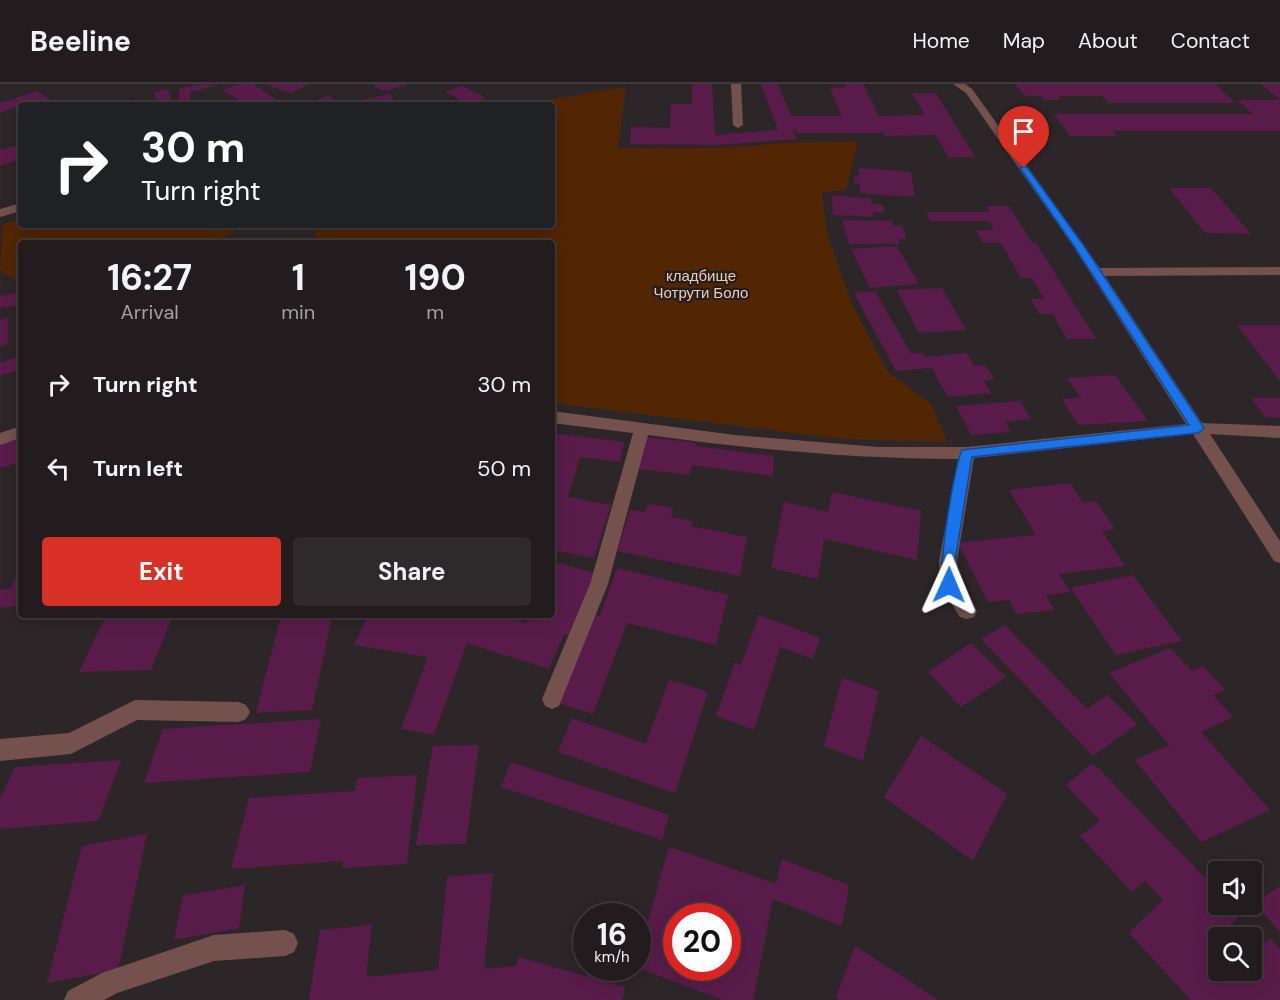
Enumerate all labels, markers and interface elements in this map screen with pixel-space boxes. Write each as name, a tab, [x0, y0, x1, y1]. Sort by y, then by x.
text: Beeline	[30, 23, 131, 60]
text: Home	[912, 27, 970, 55]
text: Map	[1003, 27, 1045, 55]
text: About	[1078, 27, 1138, 55]
text: Contact	[1171, 27, 1250, 55]
pin	[998, 106, 1049, 168]
icon: arrive	[1007, 115, 1040, 148]
text: 30 m	[141, 120, 245, 175]
icon: right	[42, 126, 120, 204]
text: Turn right	[141, 173, 261, 208]
text: 16:27	[107, 254, 192, 301]
text: 1	[292, 254, 305, 301]
text: 190	[405, 254, 466, 301]
park label: кладбище Чотрути Боло	[654, 266, 748, 303]
text: Arrival	[120, 299, 179, 325]
text: min	[281, 299, 315, 325]
text: m	[426, 299, 444, 325]
icon: right	[42, 368, 75, 401]
text: Turn right	[93, 370, 198, 399]
text: 30 m	[477, 370, 531, 399]
icon: left	[42, 452, 75, 485]
text: Turn left	[93, 454, 183, 483]
text: 50 m	[477, 454, 531, 483]
button: Exit	[42, 537, 281, 606]
button: Share	[293, 537, 531, 606]
position arrow	[917, 553, 981, 617]
map controls	[1208, 861, 1262, 981]
button: sound	[1208, 861, 1262, 915]
speed limit sign: 20	[663, 903, 741, 981]
text: 16	[597, 915, 627, 954]
button: search	[1208, 927, 1262, 981]
text: km/h	[594, 947, 630, 967]

